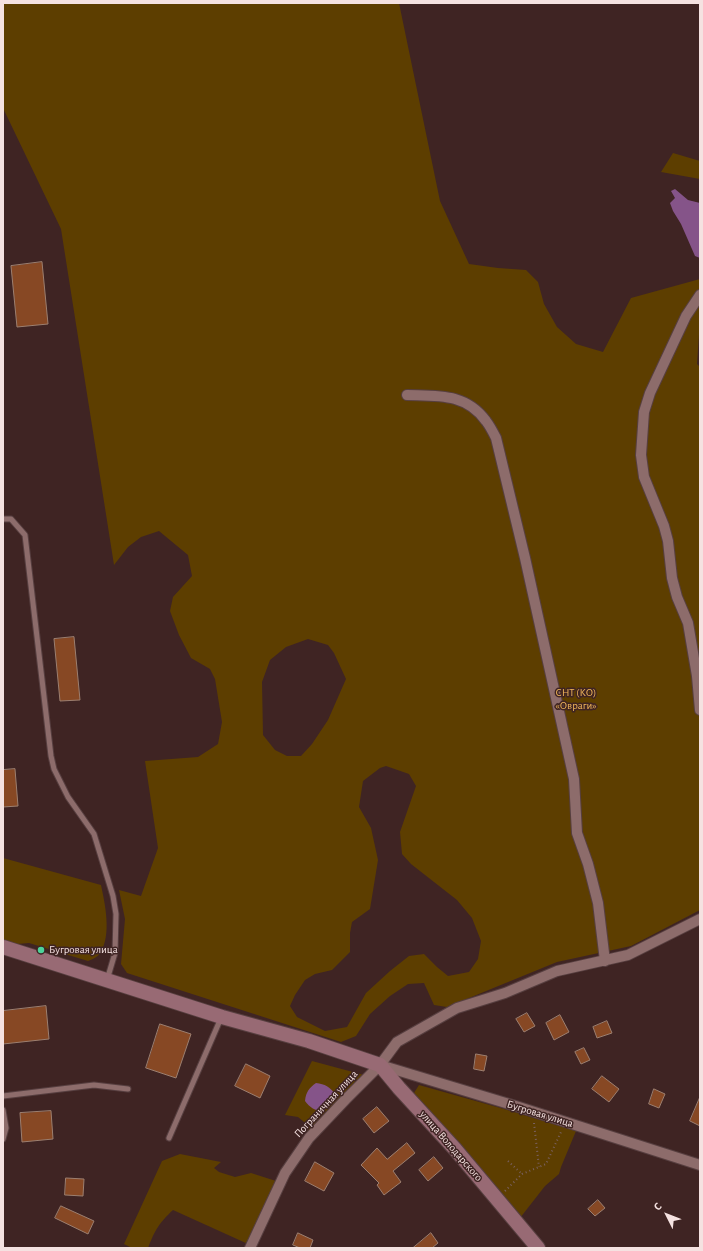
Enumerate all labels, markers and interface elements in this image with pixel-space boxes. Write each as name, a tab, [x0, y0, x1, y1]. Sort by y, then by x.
park label: СНТ (КО) «Овраги»	[555, 686, 597, 712]
place label: Бугровая улица	[49, 943, 118, 957]
marker: Бугровая улица	[36, 945, 46, 955]
street label: Пограничная улица	[291, 1068, 361, 1140]
street label: Бугровая улица	[505, 1098, 575, 1130]
street label: улица Володарского	[417, 1108, 485, 1184]
north arrow	[647, 1195, 687, 1235]
text: С	[652, 1201, 664, 1213]

